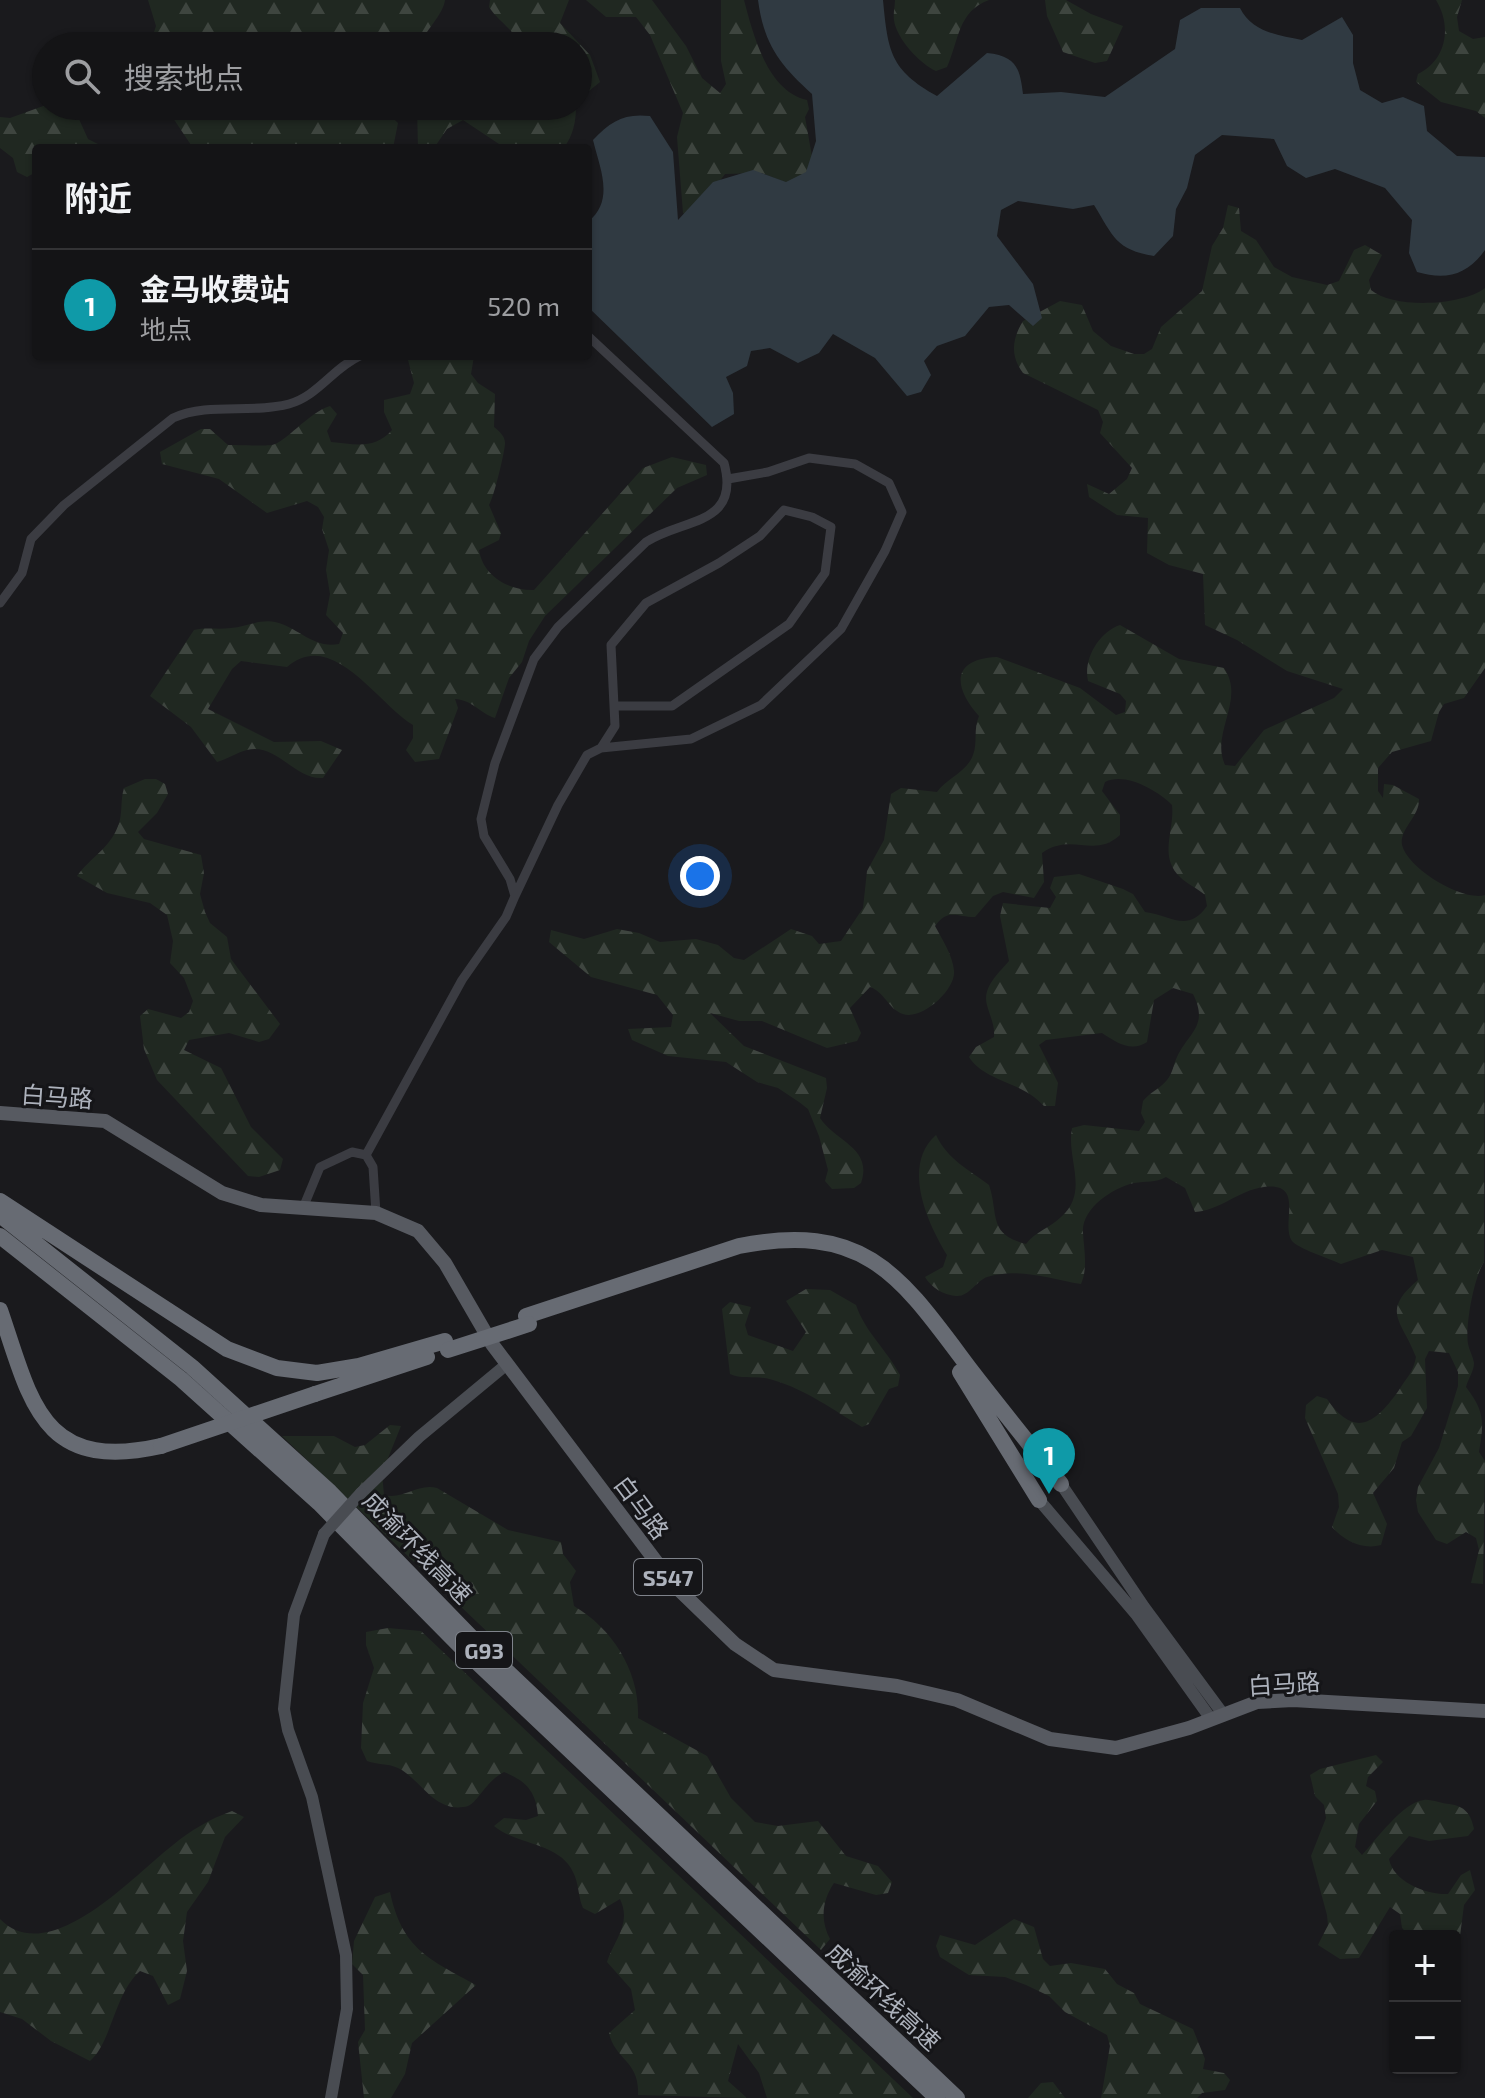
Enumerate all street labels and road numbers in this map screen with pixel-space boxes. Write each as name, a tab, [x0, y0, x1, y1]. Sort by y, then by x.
street label: 白马路	[20, 1079, 94, 1113]
street label: 白马路	[609, 1470, 675, 1544]
street label: 成渝环线高速	[358, 1485, 478, 1609]
road number: S547	[634, 1559, 702, 1595]
road number: G93	[456, 1632, 512, 1668]
street label: 白马路	[1247, 1666, 1321, 1700]
street label: 成渝环线高速	[821, 1936, 947, 2056]

